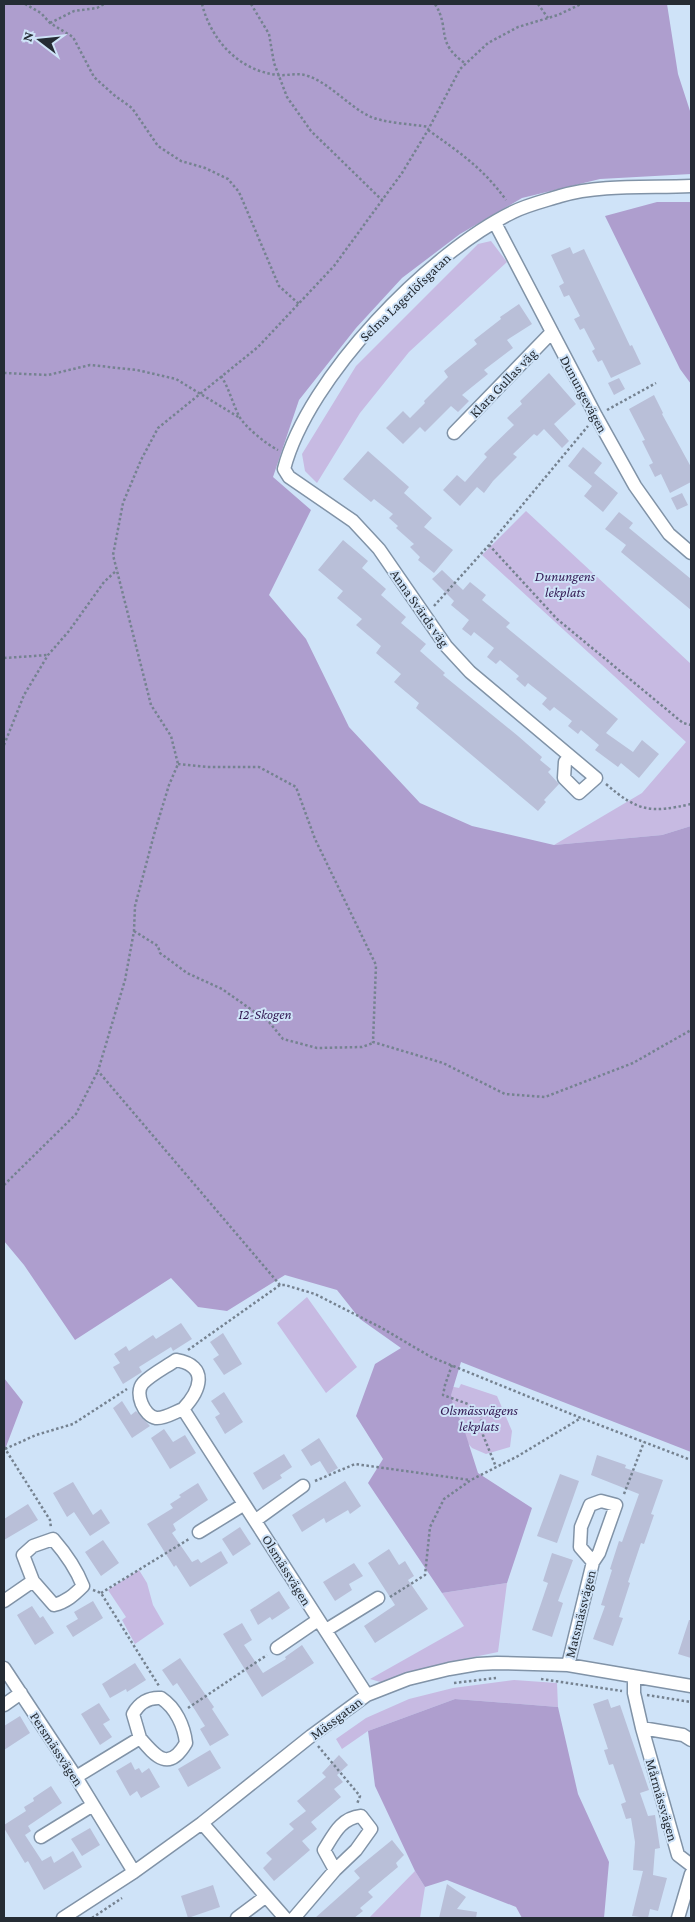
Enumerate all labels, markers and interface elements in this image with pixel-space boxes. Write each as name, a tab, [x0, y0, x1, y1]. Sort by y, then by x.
north arrow	[15, 15, 65, 65]
text: N	[18, 29, 37, 43]
street label: Selma Lagerlöfsgatan	[356, 249, 454, 344]
street label: Klara Gullas väg	[466, 345, 540, 421]
street label: Dunungevägen	[557, 353, 611, 436]
street label: Anna Svärds väg	[387, 566, 453, 650]
park label: Dunungens lekplats	[535, 568, 596, 600]
park label: I2-Skogen	[238, 1006, 292, 1022]
park label: Olsmässvägens lekplats	[440, 1402, 519, 1434]
street label: Olsmässvägen	[259, 1532, 315, 1609]
street label: Matsmässvägen	[561, 1568, 599, 1660]
street label: Mässgatan	[307, 1693, 365, 1743]
street label: Persmässvägen	[27, 1709, 87, 1789]
street label: Mårmässvägen	[643, 1757, 682, 1843]

